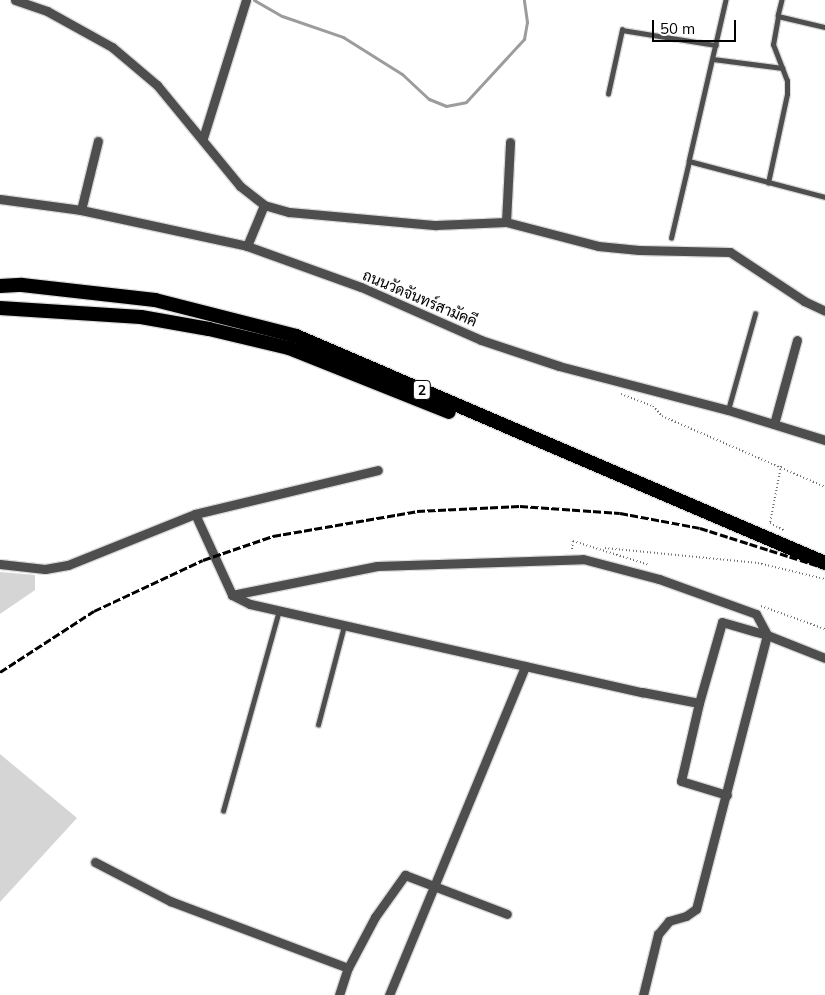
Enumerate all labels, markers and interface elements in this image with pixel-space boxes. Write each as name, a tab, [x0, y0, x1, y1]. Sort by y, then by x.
scale bar	[655, 10, 739, 42]
text: 50 m	[660, 19, 695, 38]
street label: ถนนวัดจันทร์สามัคคี	[360, 266, 480, 330]
road number: 2	[412, 378, 432, 402]

